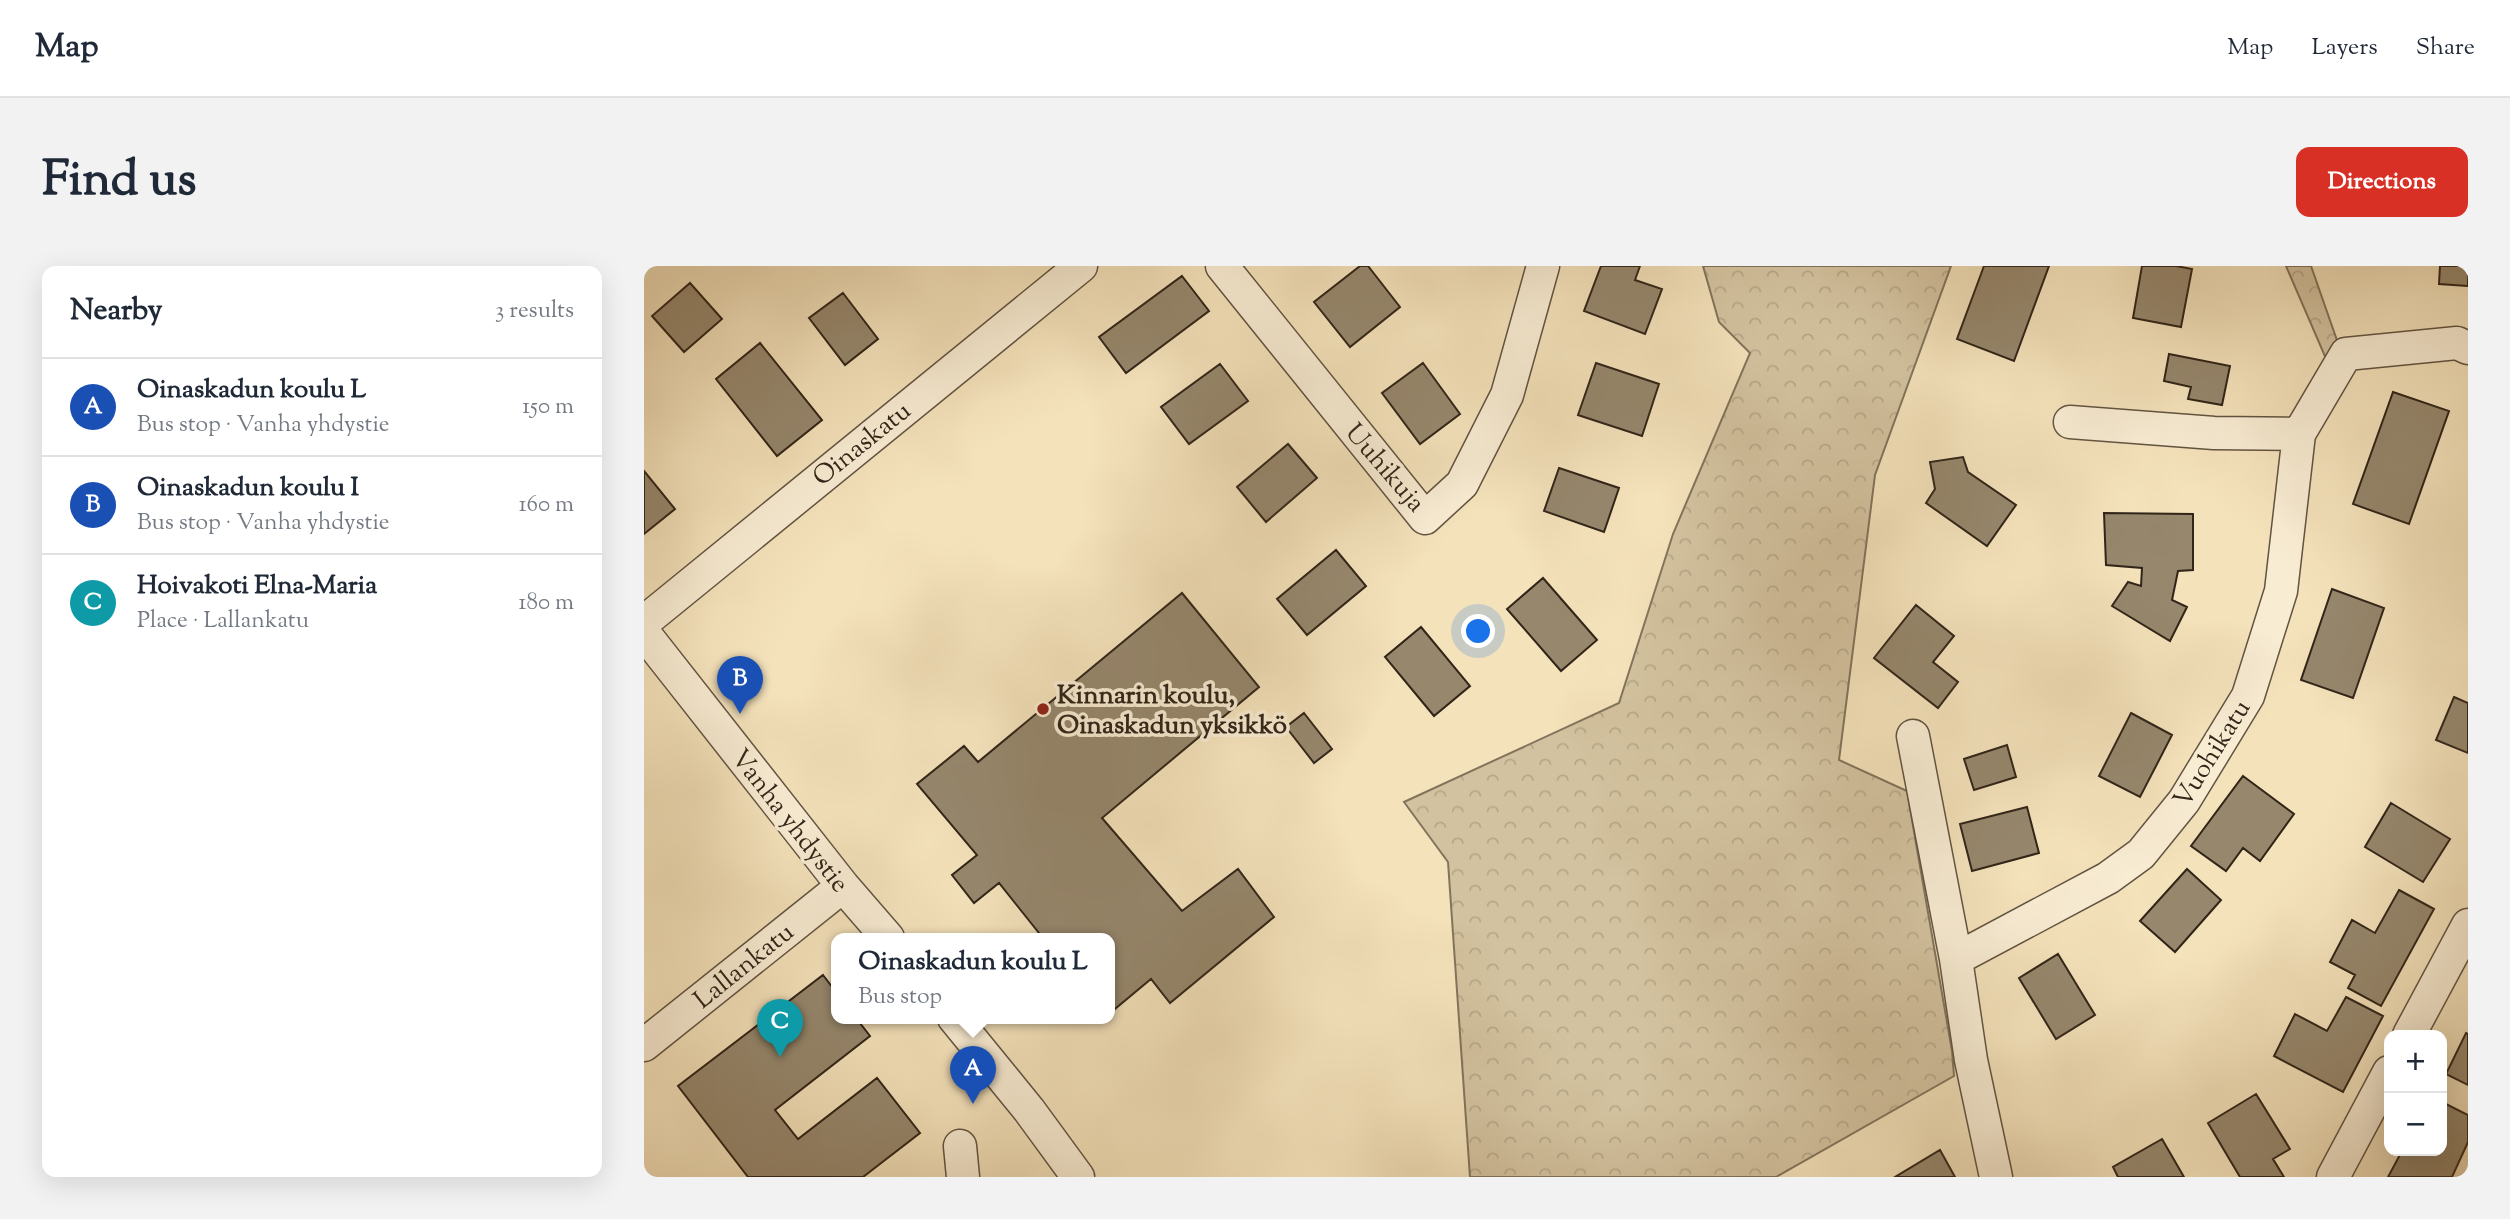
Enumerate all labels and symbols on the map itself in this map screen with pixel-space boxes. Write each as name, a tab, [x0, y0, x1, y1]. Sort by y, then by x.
street label: Oinaskatu	[806, 394, 920, 496]
street label: Uuhikuja	[1335, 416, 1433, 521]
your location	[1461, 614, 1495, 648]
pin: B	[717, 656, 763, 714]
place label: Kinnarin koulu, Oinaskadun yksikkö	[1057, 678, 1287, 745]
street label: Vuohikatu	[2165, 693, 2261, 815]
marker: Kinnarin koulu, Oinaskadun yksikkö	[1035, 701, 1051, 717]
street label: Vanha yhdystie	[721, 742, 857, 901]
street label: Lallankatu	[687, 915, 803, 1019]
pin: C	[757, 999, 803, 1057]
pin: A	[950, 1046, 996, 1104]

